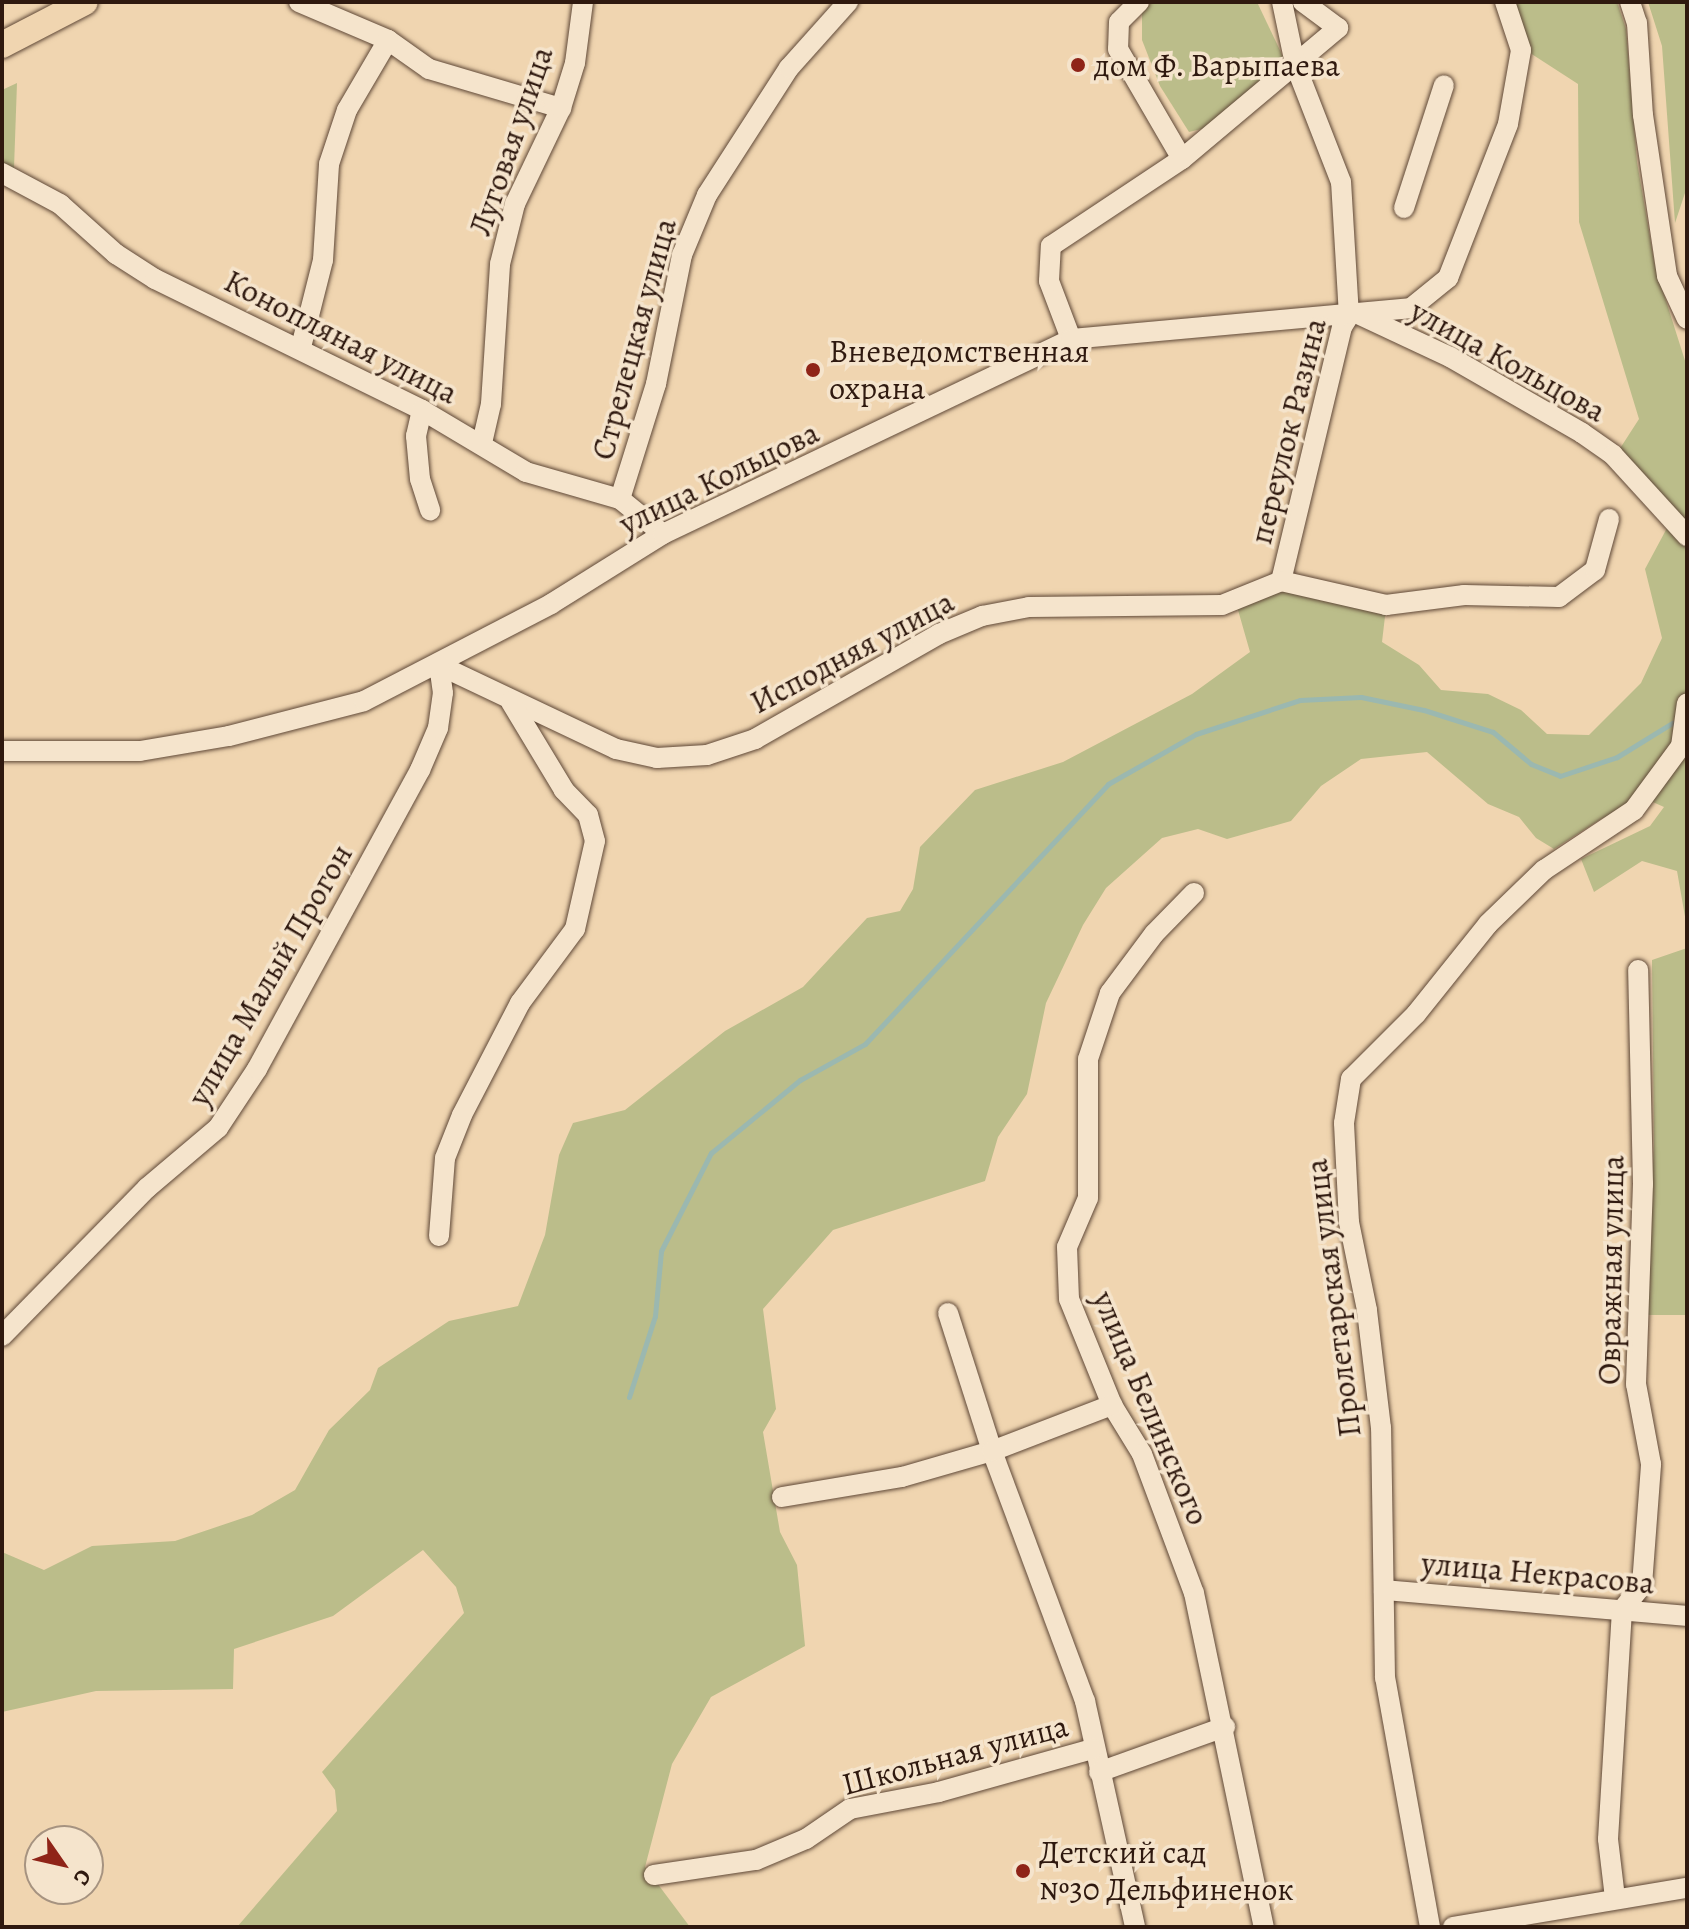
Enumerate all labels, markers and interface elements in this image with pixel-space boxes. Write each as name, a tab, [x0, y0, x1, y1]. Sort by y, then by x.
street label: Луговая улица	[461, 41, 561, 241]
place label: дом Ф. Варыпаева	[1094, 46, 1341, 84]
marker: дом Ф. Варыпаева	[1069, 56, 1087, 74]
street label: Стрелецкая улица	[583, 214, 685, 464]
street label: Конопляная улица	[218, 262, 464, 412]
street label: улица Кольцова	[1404, 291, 1612, 431]
street label: переулок Разина	[1241, 314, 1335, 548]
place label: Вневедомственная охрана	[829, 333, 1089, 408]
marker: Вневедомственная охрана	[804, 361, 822, 379]
street label: улица Кольцова	[613, 413, 825, 543]
street label: Исподняя улица	[744, 582, 960, 722]
street label: улица Малый Прогон	[179, 837, 361, 1113]
street label: Овражная улица	[1590, 1155, 1632, 1385]
street label: Пролетарская улица	[1297, 1157, 1369, 1439]
street label: улица Белинского	[1084, 1285, 1218, 1531]
street label: улица Некрасова	[1420, 1544, 1656, 1602]
street label: Школьная улица	[838, 1706, 1072, 1804]
north arrow	[24, 1825, 104, 1905]
place label: Детский сад №30 Дельфиненок	[1039, 1834, 1294, 1909]
marker: Детский сад №30 Дельфиненок	[1014, 1862, 1032, 1880]
text: С	[66, 1863, 98, 1891]

